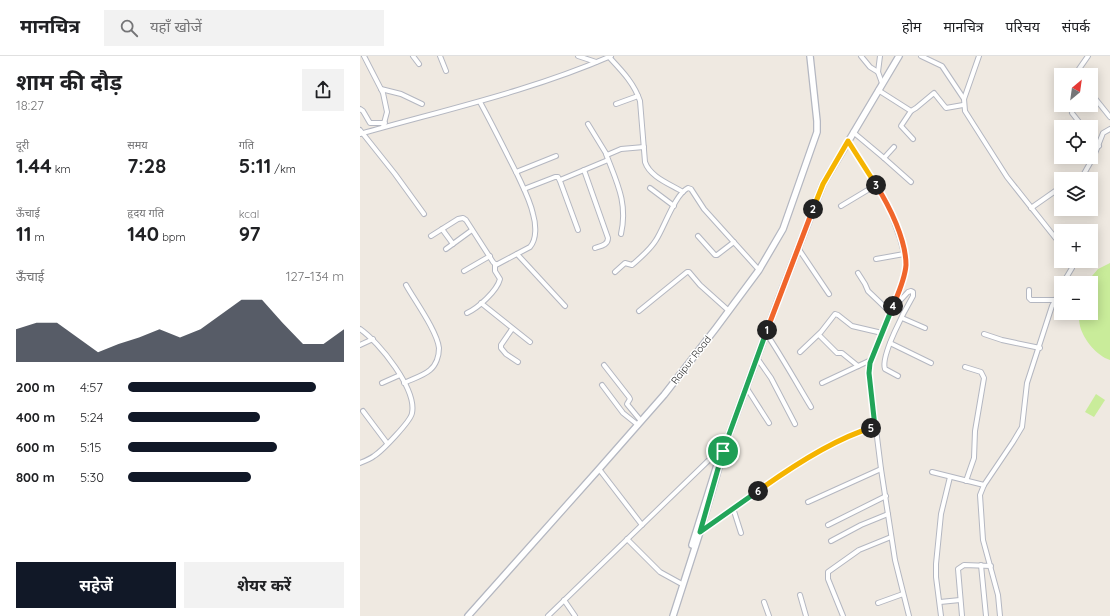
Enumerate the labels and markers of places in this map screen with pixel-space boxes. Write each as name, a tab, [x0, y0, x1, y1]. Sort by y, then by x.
pin: 3	[866, 175, 886, 195]
pin: 2	[803, 199, 823, 219]
pin: 4	[883, 296, 903, 316]
pin: 1	[757, 320, 777, 340]
pin: 5	[861, 418, 881, 438]
pin	[706, 434, 740, 468]
pin: 6	[748, 481, 768, 501]

